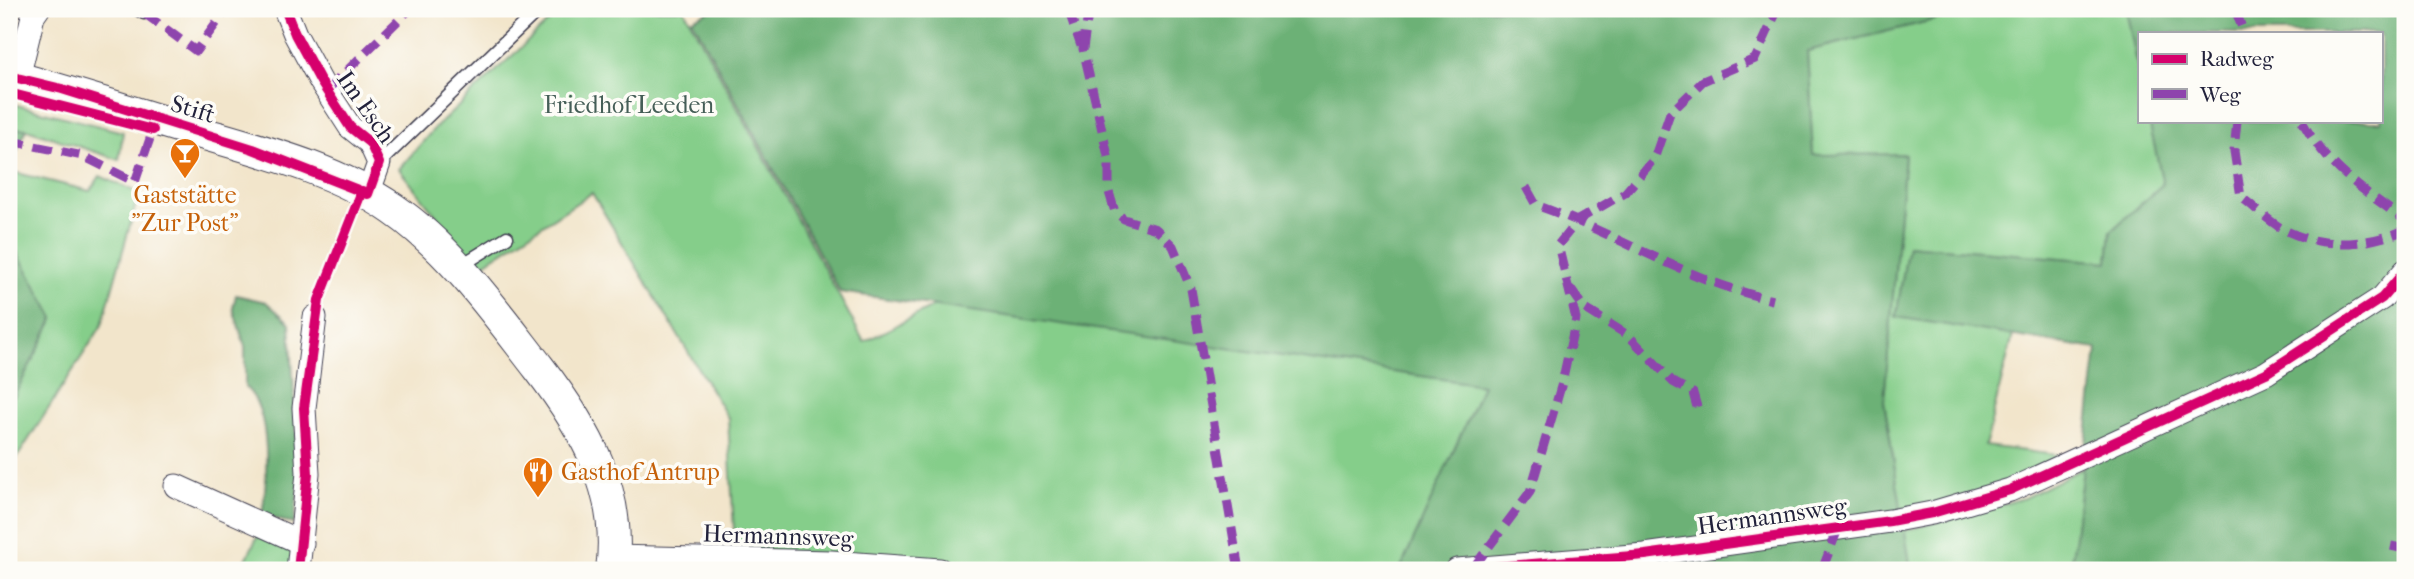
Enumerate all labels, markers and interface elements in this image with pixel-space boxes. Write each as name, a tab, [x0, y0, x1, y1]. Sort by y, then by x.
legend	[2138, 32, 2382, 122]
text: Radweg	[2200, 47, 2274, 71]
street label: Im Esch	[331, 65, 401, 149]
text: Weg	[2199, 83, 2242, 107]
street label: Stift	[168, 89, 219, 129]
park label: Friedhof Leeden	[544, 91, 714, 119]
bar icon: Gaststätte "Zur Post"	[168, 136, 202, 180]
place label: Gaststätte "Zur Post"	[131, 181, 239, 237]
restaurant icon: Gasthof Antrup	[521, 455, 555, 499]
place label: Gasthof Antrup	[561, 458, 720, 486]
street label: Hermannsweg	[1695, 491, 1850, 540]
street label: Hermannsweg	[702, 519, 855, 553]

